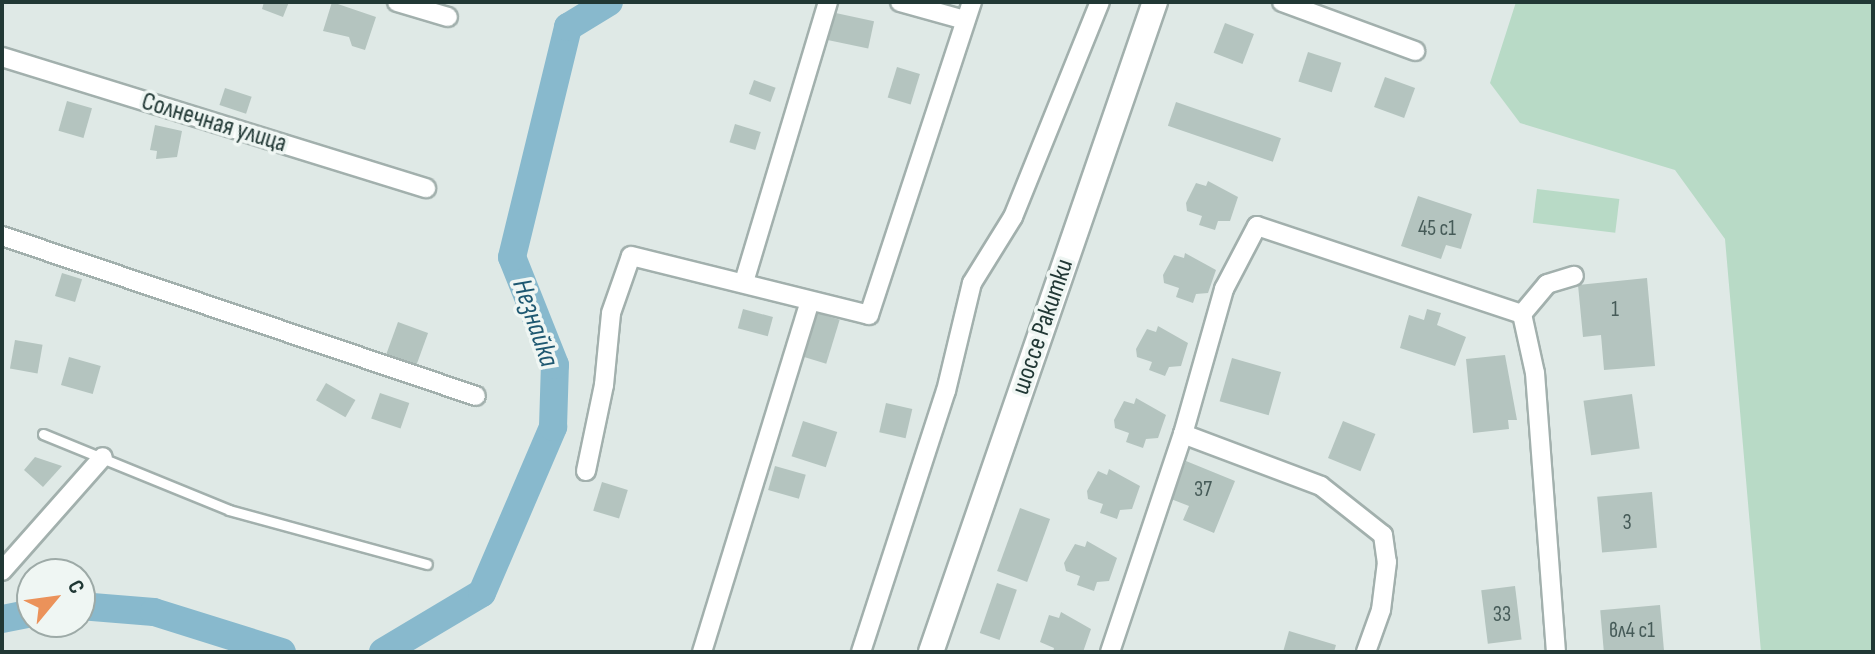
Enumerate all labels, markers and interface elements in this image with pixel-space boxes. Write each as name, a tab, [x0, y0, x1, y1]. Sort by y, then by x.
street label: Солнечная улица	[138, 86, 290, 160]
house number: 45 с1	[1418, 216, 1456, 242]
street label: шоссе Ракитки	[1005, 255, 1081, 399]
water label: Незнайка	[504, 275, 566, 371]
house number: 1	[1611, 297, 1619, 323]
house number: 37	[1194, 477, 1212, 503]
house number: 3	[1622, 510, 1632, 536]
north arrow	[16, 558, 96, 638]
text: С	[61, 576, 90, 599]
house number: 33	[1493, 602, 1511, 628]
house number: вл4 с1	[1609, 618, 1655, 644]

